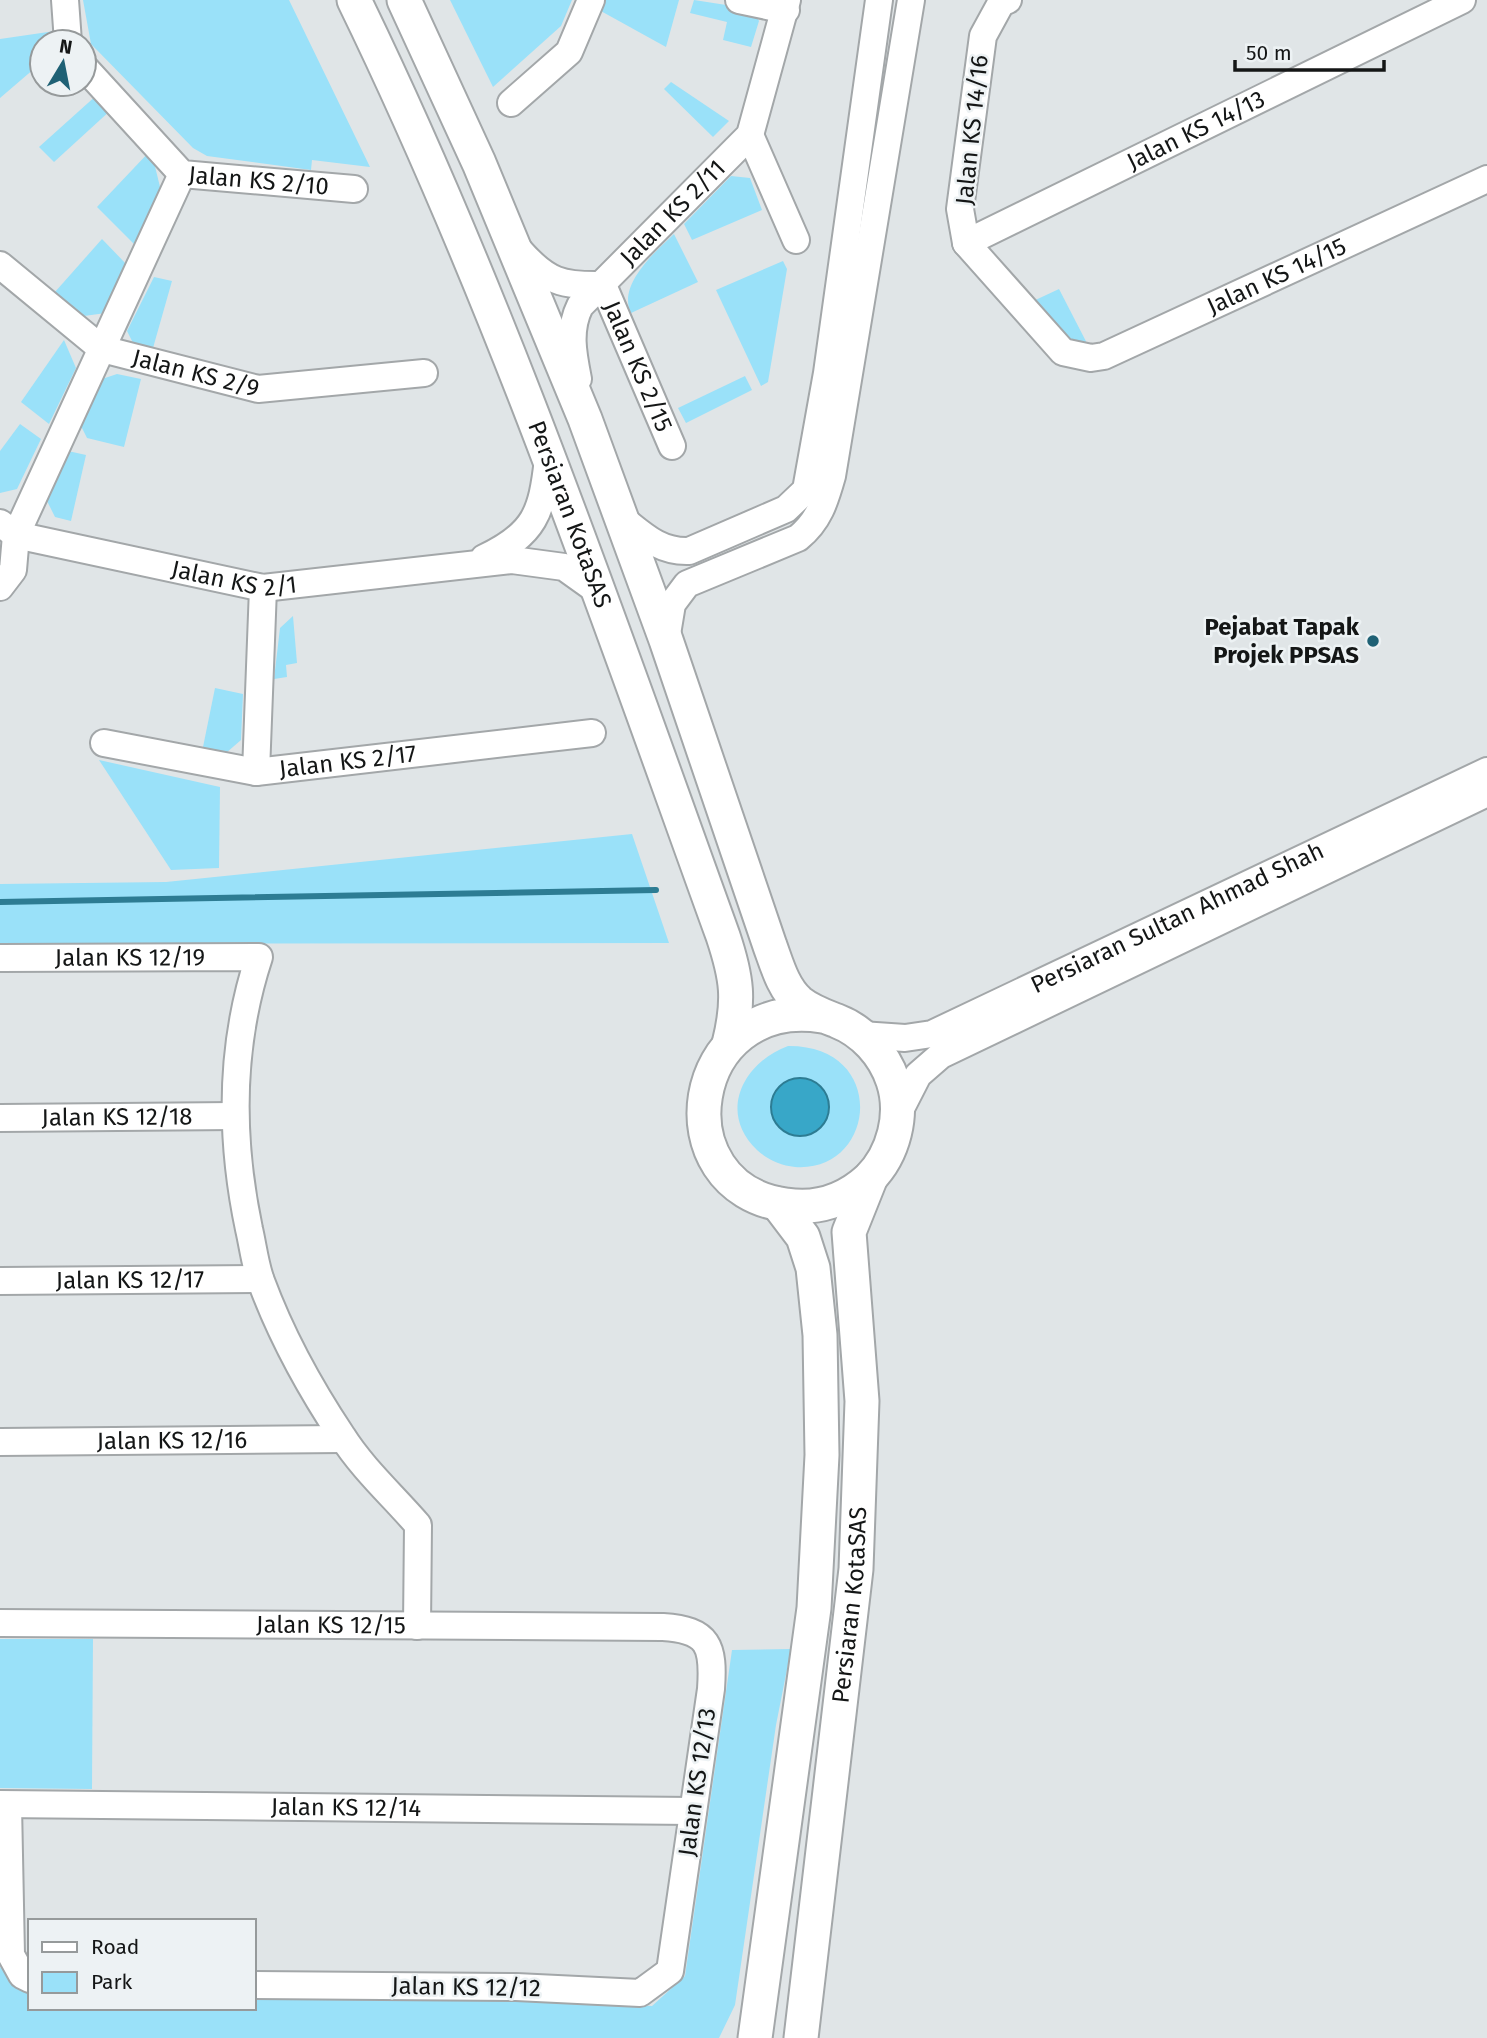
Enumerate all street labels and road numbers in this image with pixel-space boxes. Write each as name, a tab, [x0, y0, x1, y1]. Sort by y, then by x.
street label: Jalan KS 14/16	[950, 54, 994, 206]
street label: Jalan KS 14/13	[1122, 85, 1269, 176]
street label: Jalan KS 2/11	[614, 154, 731, 271]
street label: Jalan KS 2/10	[187, 161, 330, 201]
street label: Jalan KS 14/15	[1202, 232, 1351, 320]
street label: Jalan KS 2/15	[598, 297, 678, 436]
street label: Jalan KS 2/9	[129, 343, 262, 403]
street label: Persiaran KotaSAS	[522, 417, 618, 612]
street label: Jalan KS 2/1	[169, 555, 298, 602]
street label: Jalan KS 2/17	[278, 740, 418, 783]
street label: Persiaran Sultan Ahmad Shah	[1026, 836, 1328, 999]
street label: Jalan KS 12/19	[55, 943, 205, 972]
street label: Jalan KS 12/18	[41, 1102, 193, 1132]
street label: Jalan KS 12/17	[56, 1265, 204, 1295]
street label: Jalan KS 12/16	[97, 1426, 247, 1455]
street label: Persiaran KotaSAS	[826, 1506, 872, 1705]
street label: Jalan KS 12/15	[256, 1611, 406, 1639]
street label: Jalan KS 12/13	[673, 1706, 721, 1858]
street label: Jalan KS 12/14	[271, 1793, 422, 1822]
street label: Jalan KS 12/12	[391, 1972, 541, 2002]

